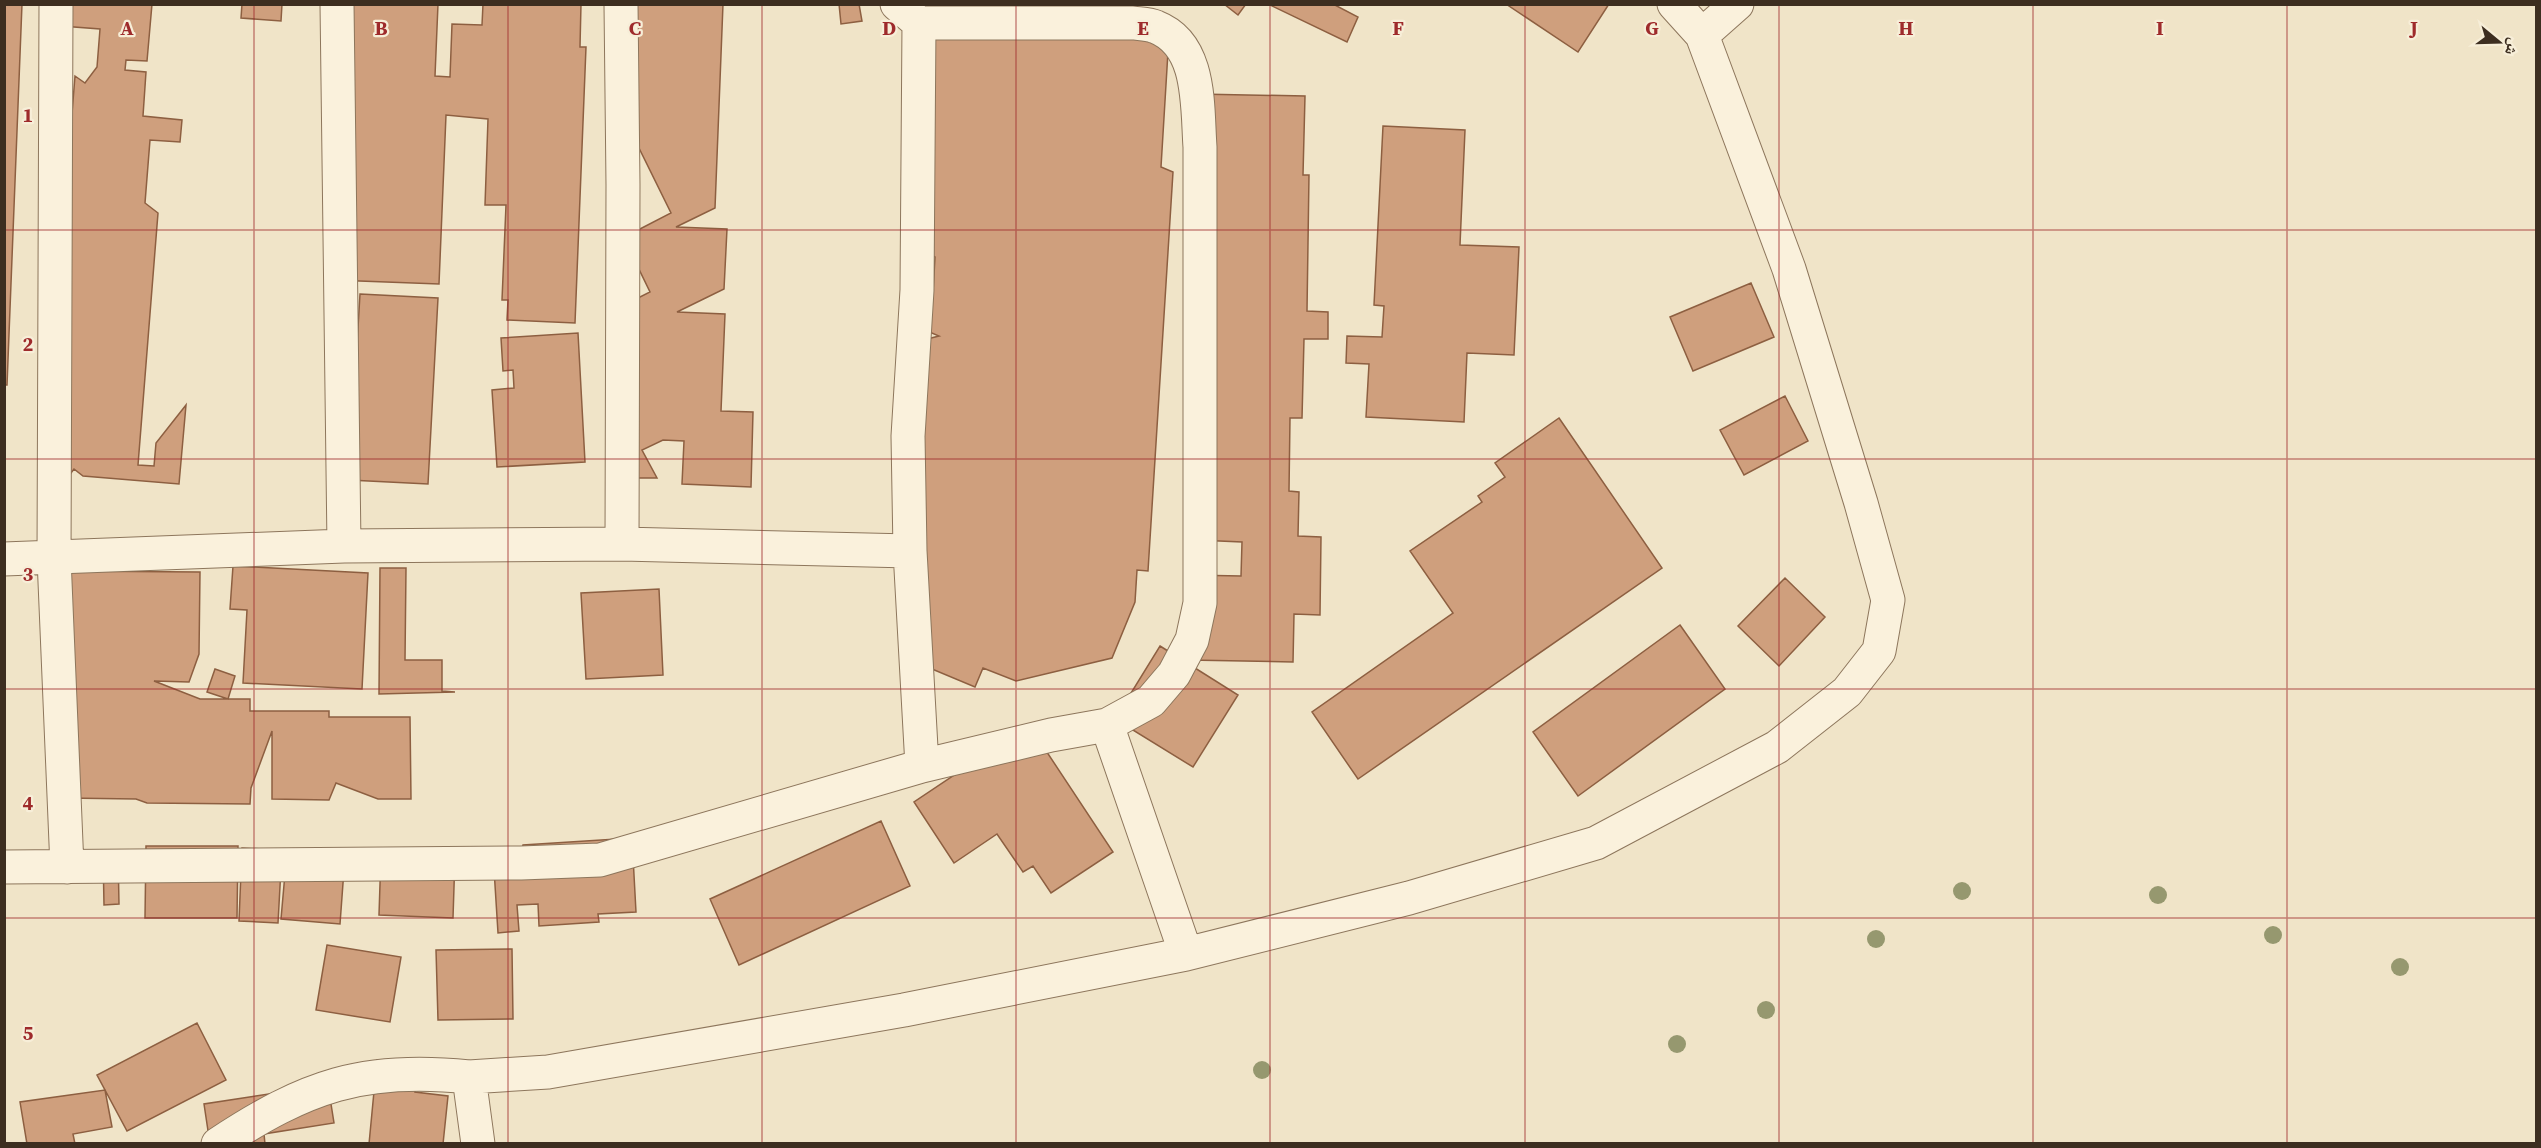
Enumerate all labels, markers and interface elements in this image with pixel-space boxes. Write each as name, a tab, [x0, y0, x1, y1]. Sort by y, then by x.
north arrow	[2469, 12, 2529, 72]
text: A	[120, 14, 134, 42]
text: B	[374, 14, 388, 42]
text: C	[629, 14, 641, 42]
text: D	[882, 14, 896, 42]
text: E	[1137, 14, 1149, 42]
text: F	[1392, 14, 1404, 42]
text: G	[1645, 14, 1659, 42]
text: H	[1898, 14, 1914, 42]
text: I	[2156, 14, 2164, 42]
text: J	[2408, 14, 2418, 42]
text: ش	[2500, 35, 2526, 59]
text: 1	[23, 101, 33, 129]
text: 2	[23, 330, 34, 358]
text: 3	[23, 560, 34, 588]
text: 4	[23, 789, 34, 817]
text: 5	[23, 1019, 34, 1047]

